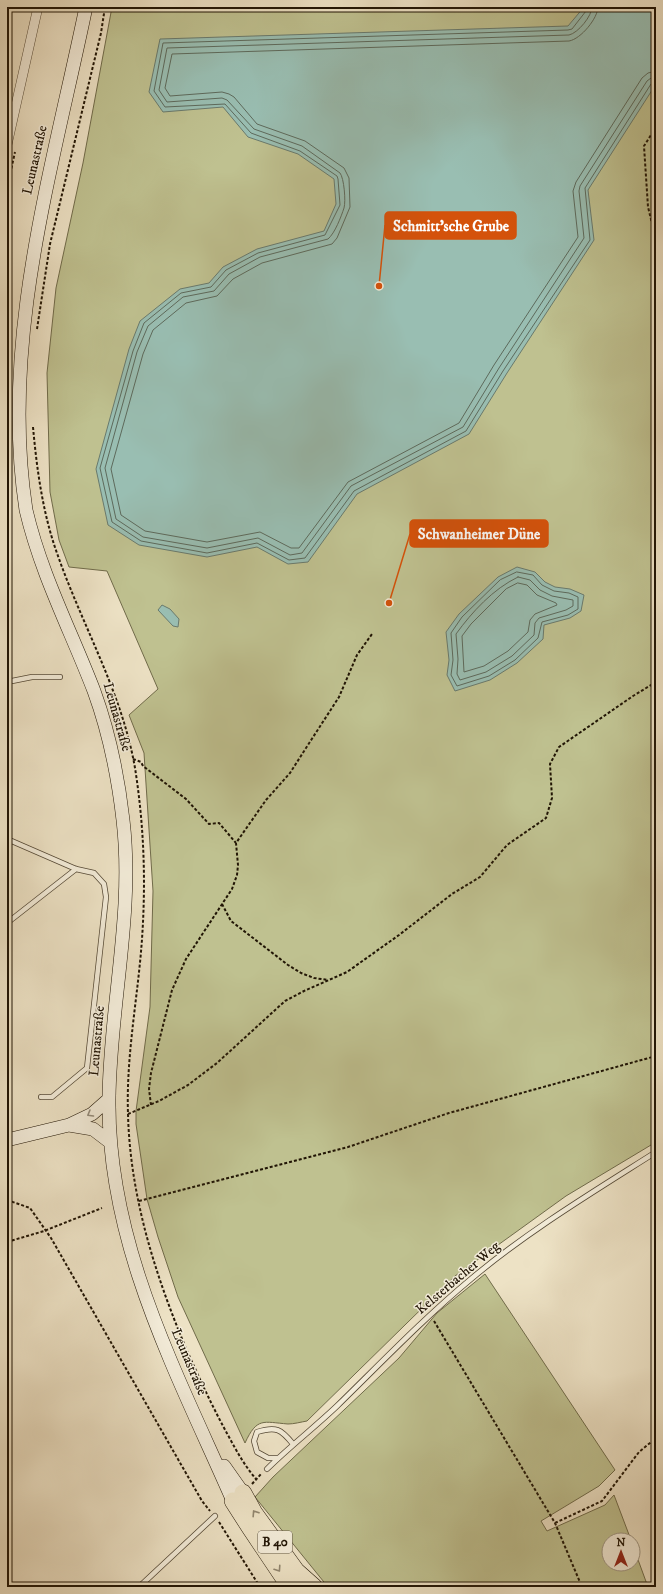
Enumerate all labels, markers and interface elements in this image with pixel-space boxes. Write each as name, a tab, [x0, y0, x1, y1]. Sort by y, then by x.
street label: Leunastraße	[18, 123, 52, 196]
callout: Schmitt'sche Grube	[385, 212, 516, 239]
text: Schmitt'sche Grube	[393, 217, 510, 236]
callout: Schwanheimer Düne	[410, 520, 548, 547]
text: Schwanheimer Düne	[418, 525, 541, 544]
street label: Leunastraße	[99, 681, 135, 754]
street label: Leunastraße	[85, 1005, 109, 1077]
one-way arrow	[87, 1109, 94, 1116]
street label: Kelsterbacher Weg	[412, 1237, 504, 1318]
street label: Leunastraße	[167, 1326, 211, 1398]
one-way arrow	[252, 1510, 260, 1517]
road number: B 40	[258, 1531, 292, 1553]
north arrow	[601, 1532, 641, 1572]
text: N	[616, 1536, 626, 1550]
one-way arrow	[273, 1565, 281, 1572]

